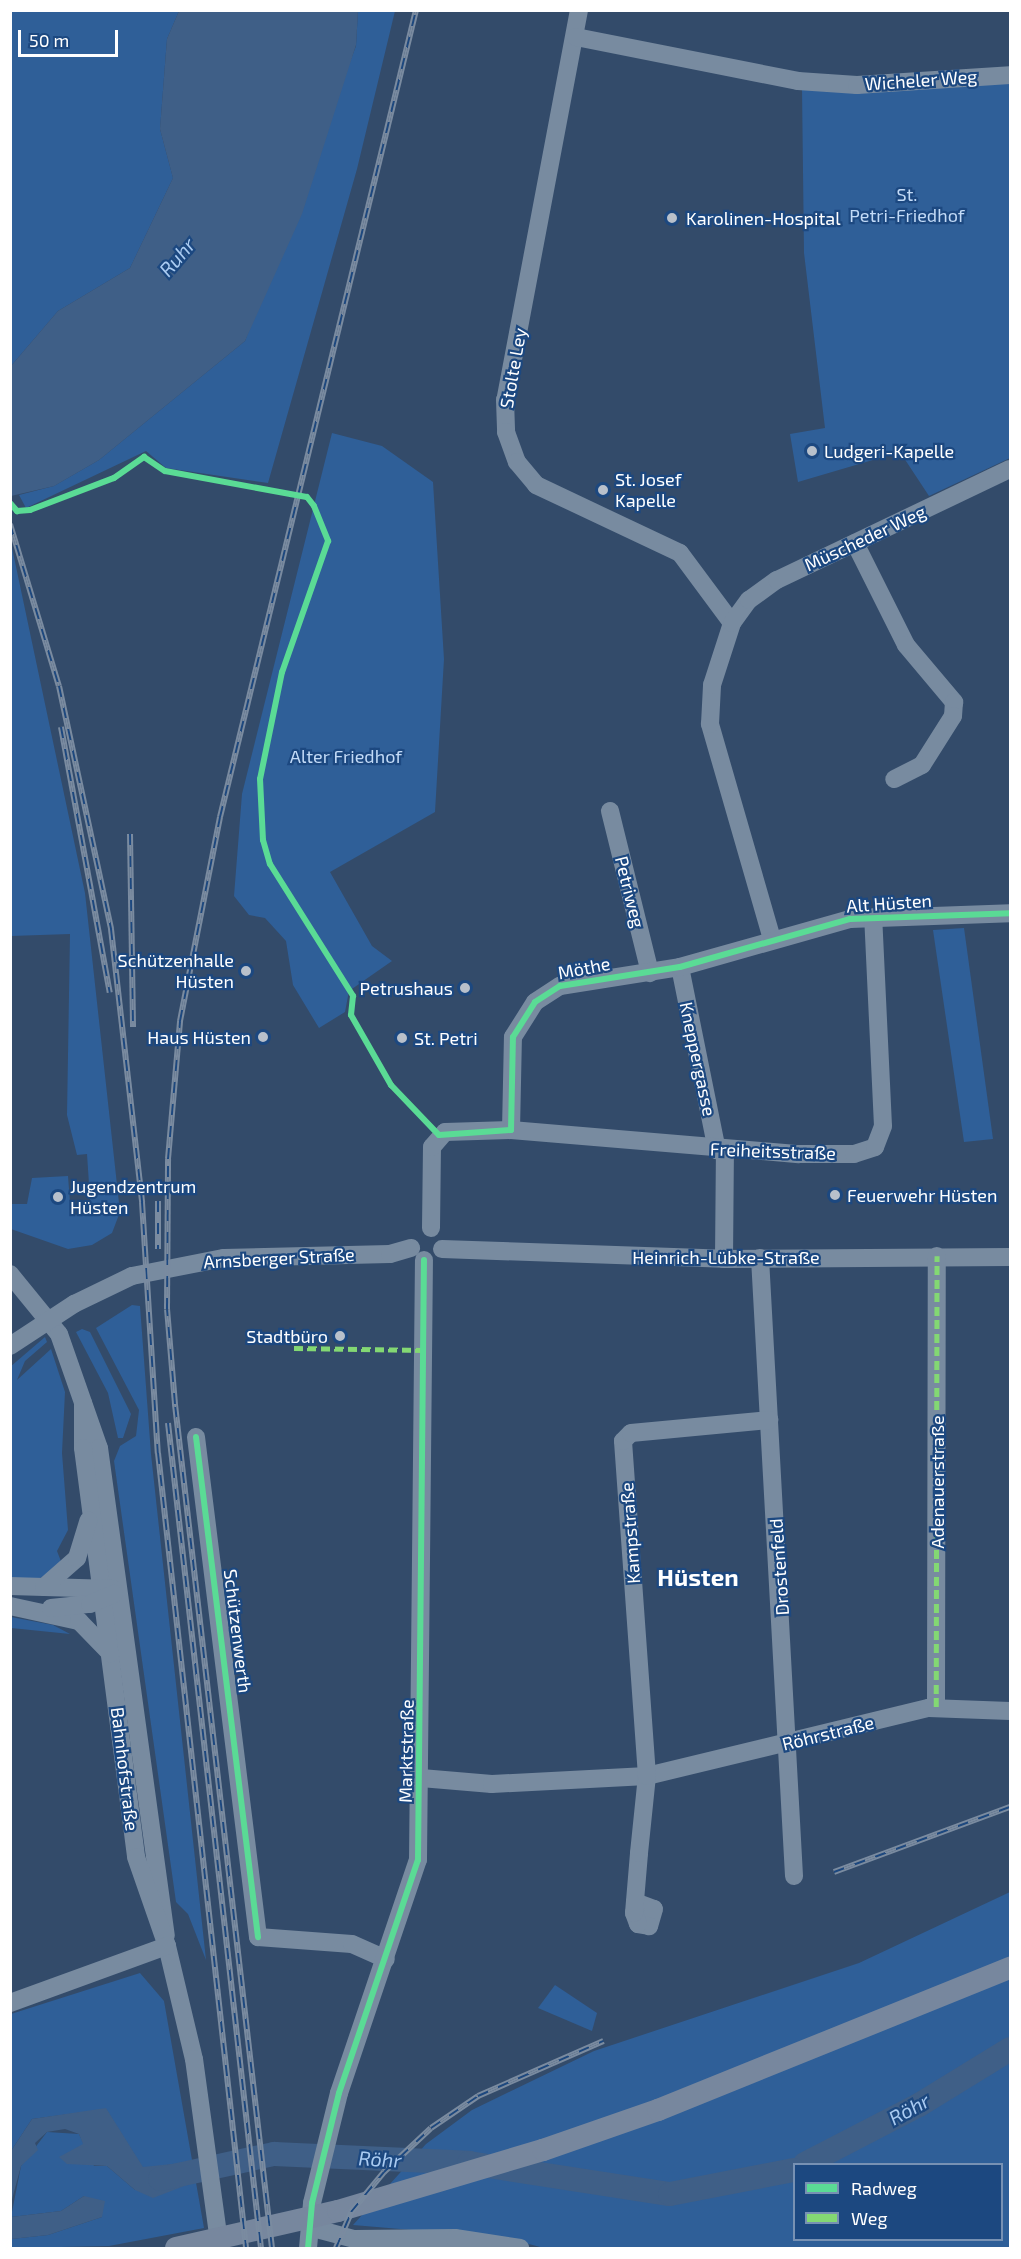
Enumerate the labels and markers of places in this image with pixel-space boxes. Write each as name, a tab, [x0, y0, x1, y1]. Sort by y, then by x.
place label: Karolinen-Hospital	[686, 207, 841, 229]
marker: Karolinen-Hospital	[663, 209, 681, 227]
place label: Ludgeri-Kapelle	[824, 440, 954, 462]
marker: Ludgeri-Kapelle	[805, 444, 819, 458]
place label: St. Josef Kapelle	[615, 469, 682, 512]
marker: St. Josef Kapelle	[596, 483, 610, 497]
place label: Schützenhalle Hüsten	[118, 950, 234, 992]
marker: Schützenhalle Hüsten	[239, 964, 253, 978]
place label: Petrushaus	[360, 977, 453, 999]
marker: Petrushaus	[458, 981, 472, 995]
place label: Haus Hüsten	[147, 1026, 251, 1048]
place label: St. Petri	[414, 1027, 478, 1049]
marker: Haus Hüsten	[256, 1030, 270, 1044]
marker: St. Petri	[395, 1031, 409, 1045]
place label: Jugendzentrum Hüsten	[70, 1176, 196, 1218]
place label: Feuerwehr Hüsten	[847, 1184, 998, 1206]
marker: Feuerwehr Hüsten	[828, 1188, 842, 1202]
marker: Jugendzentrum Hüsten	[51, 1190, 65, 1204]
place label: Stadtbüro	[246, 1325, 328, 1347]
marker: Stadtbüro	[333, 1329, 347, 1343]

